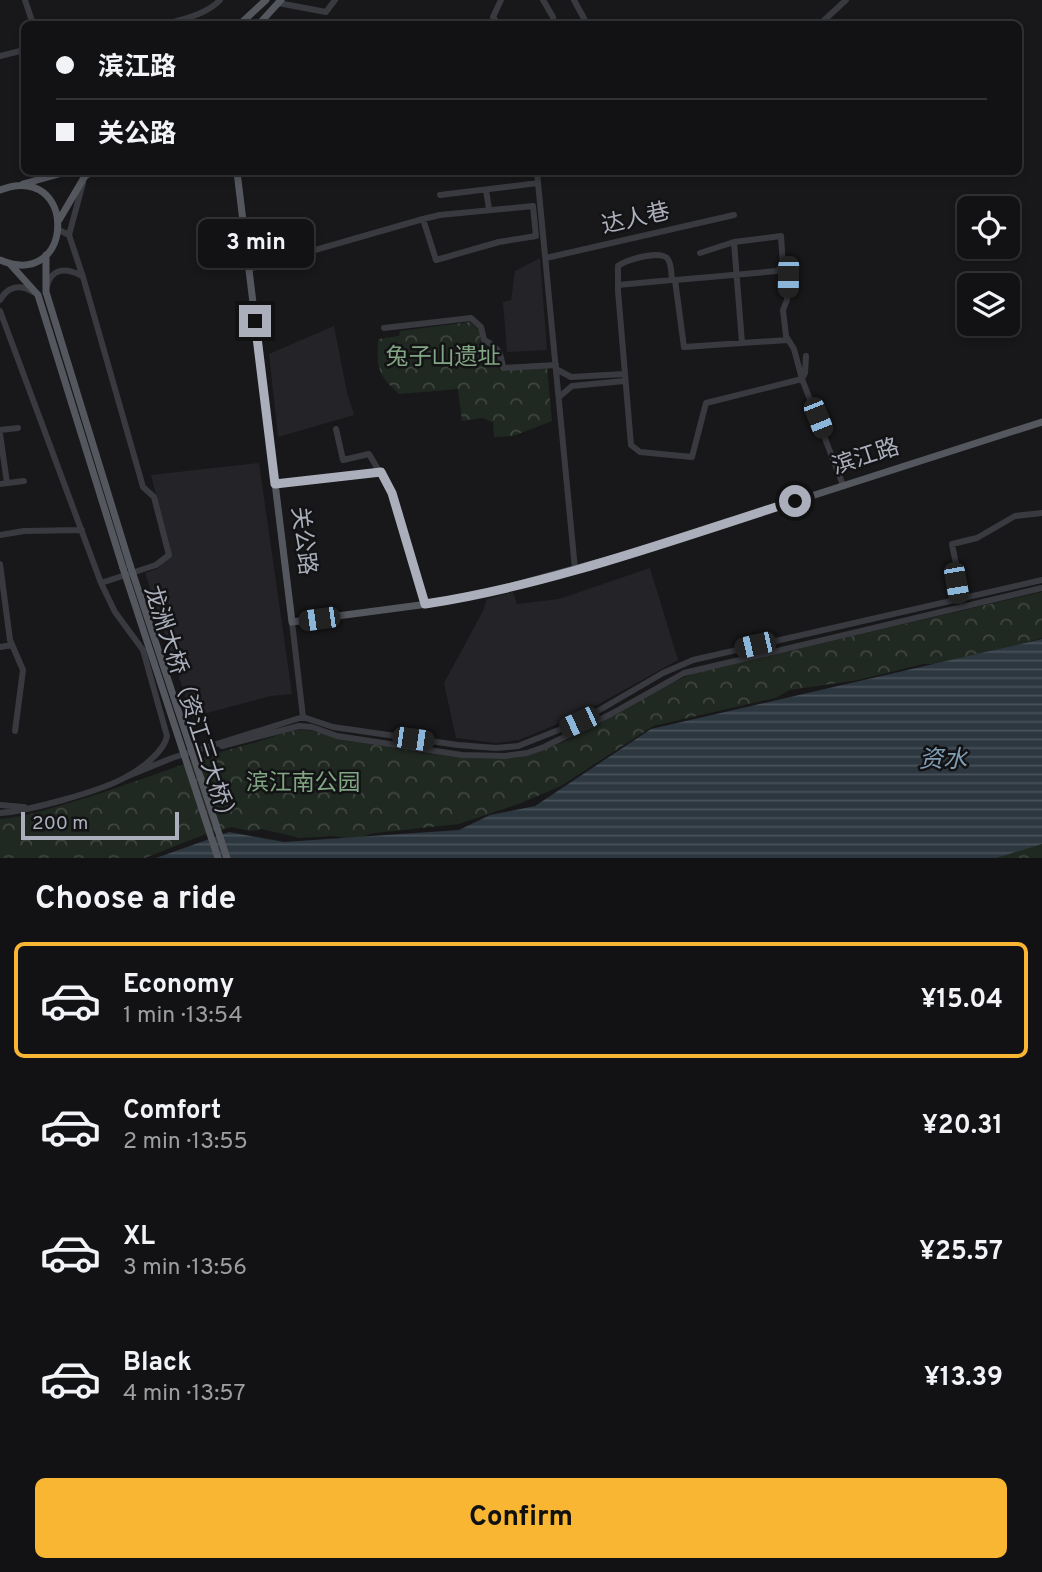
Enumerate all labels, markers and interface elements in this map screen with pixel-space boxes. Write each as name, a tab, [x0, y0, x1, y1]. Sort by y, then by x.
text: 滨江路	[98, 52, 176, 85]
text: 关公路	[98, 119, 176, 152]
map controls	[957, 196, 1020, 336]
button: locate	[957, 196, 1020, 259]
street label: 达人巷	[599, 198, 673, 242]
callout: 3 min	[197, 219, 313, 268]
text: 3 min	[226, 229, 286, 258]
car	[778, 256, 799, 298]
button: layers	[957, 273, 1020, 336]
route end	[239, 305, 271, 337]
park label: 兔子山遗址	[386, 344, 501, 373]
car	[801, 395, 836, 441]
street label: 滨江路	[829, 434, 903, 482]
route start	[779, 485, 811, 517]
street label: 关公路	[283, 505, 321, 577]
car	[943, 560, 970, 606]
street label: 龙洲大桥（资江三大桥）	[136, 582, 242, 832]
car	[297, 606, 342, 632]
car	[733, 630, 778, 660]
car	[556, 704, 603, 740]
car	[391, 726, 436, 752]
water label: 资水	[919, 746, 968, 776]
park label: 滨江南公园	[246, 770, 361, 799]
scale bar	[21, 809, 178, 841]
text: 200 m	[32, 812, 88, 836]
text: Choose a ride	[35, 880, 236, 920]
icon: car	[39, 969, 102, 1032]
text: Economy	[123, 969, 234, 1002]
text: ¥15.04	[921, 984, 1003, 1017]
text: 1 min · 13:54	[123, 1002, 243, 1031]
icon: car	[39, 1095, 102, 1158]
text: Comfort	[123, 1095, 221, 1128]
text: ¥20.31	[922, 1110, 1003, 1143]
text: 2 min · 13:55	[123, 1128, 248, 1157]
icon: car	[39, 1221, 102, 1284]
text: XL	[123, 1221, 155, 1254]
text: ¥25.57	[919, 1236, 1003, 1269]
text: 3 min · 13:56	[123, 1254, 247, 1283]
icon: car	[39, 1347, 102, 1410]
text: Black	[123, 1347, 192, 1380]
text: ¥13.39	[924, 1362, 1003, 1395]
text: 4 min · 13:57	[123, 1380, 245, 1409]
button: Confirm	[35, 1478, 1007, 1558]

